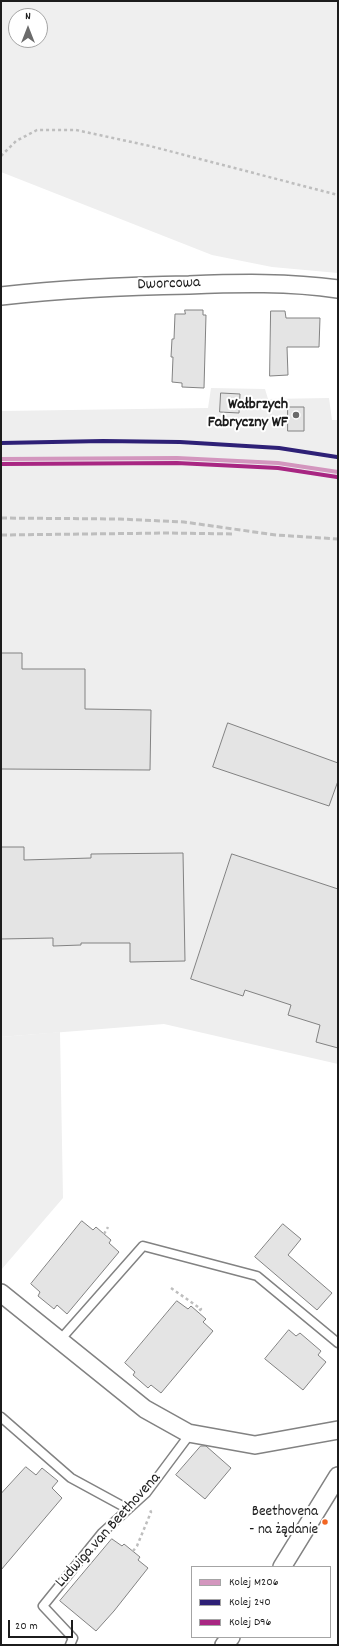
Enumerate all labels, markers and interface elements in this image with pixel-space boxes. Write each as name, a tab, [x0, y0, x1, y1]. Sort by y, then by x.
north arrow	[8, 8, 48, 48]
text: N	[25, 9, 31, 25]
street label: Dworcowa	[137, 274, 201, 296]
place label: Wałbrzych Fabryczny WF	[208, 396, 288, 434]
marker: Wałbrzych Fabryczny WF	[291, 410, 301, 420]
street label: Ludwiga van Beethovena	[52, 1470, 166, 1592]
place label: Beethovena - na żądanie	[249, 1504, 318, 1539]
marker: Beethovena - na żądanie	[320, 1517, 330, 1527]
legend	[191, 1566, 331, 1638]
text: Kolej M206	[229, 1574, 279, 1591]
text: Kolej 240	[229, 1594, 271, 1611]
scale bar	[10, 1612, 75, 1638]
text: Kolej D96	[229, 1614, 271, 1631]
text: 20 m	[15, 1618, 38, 1635]

